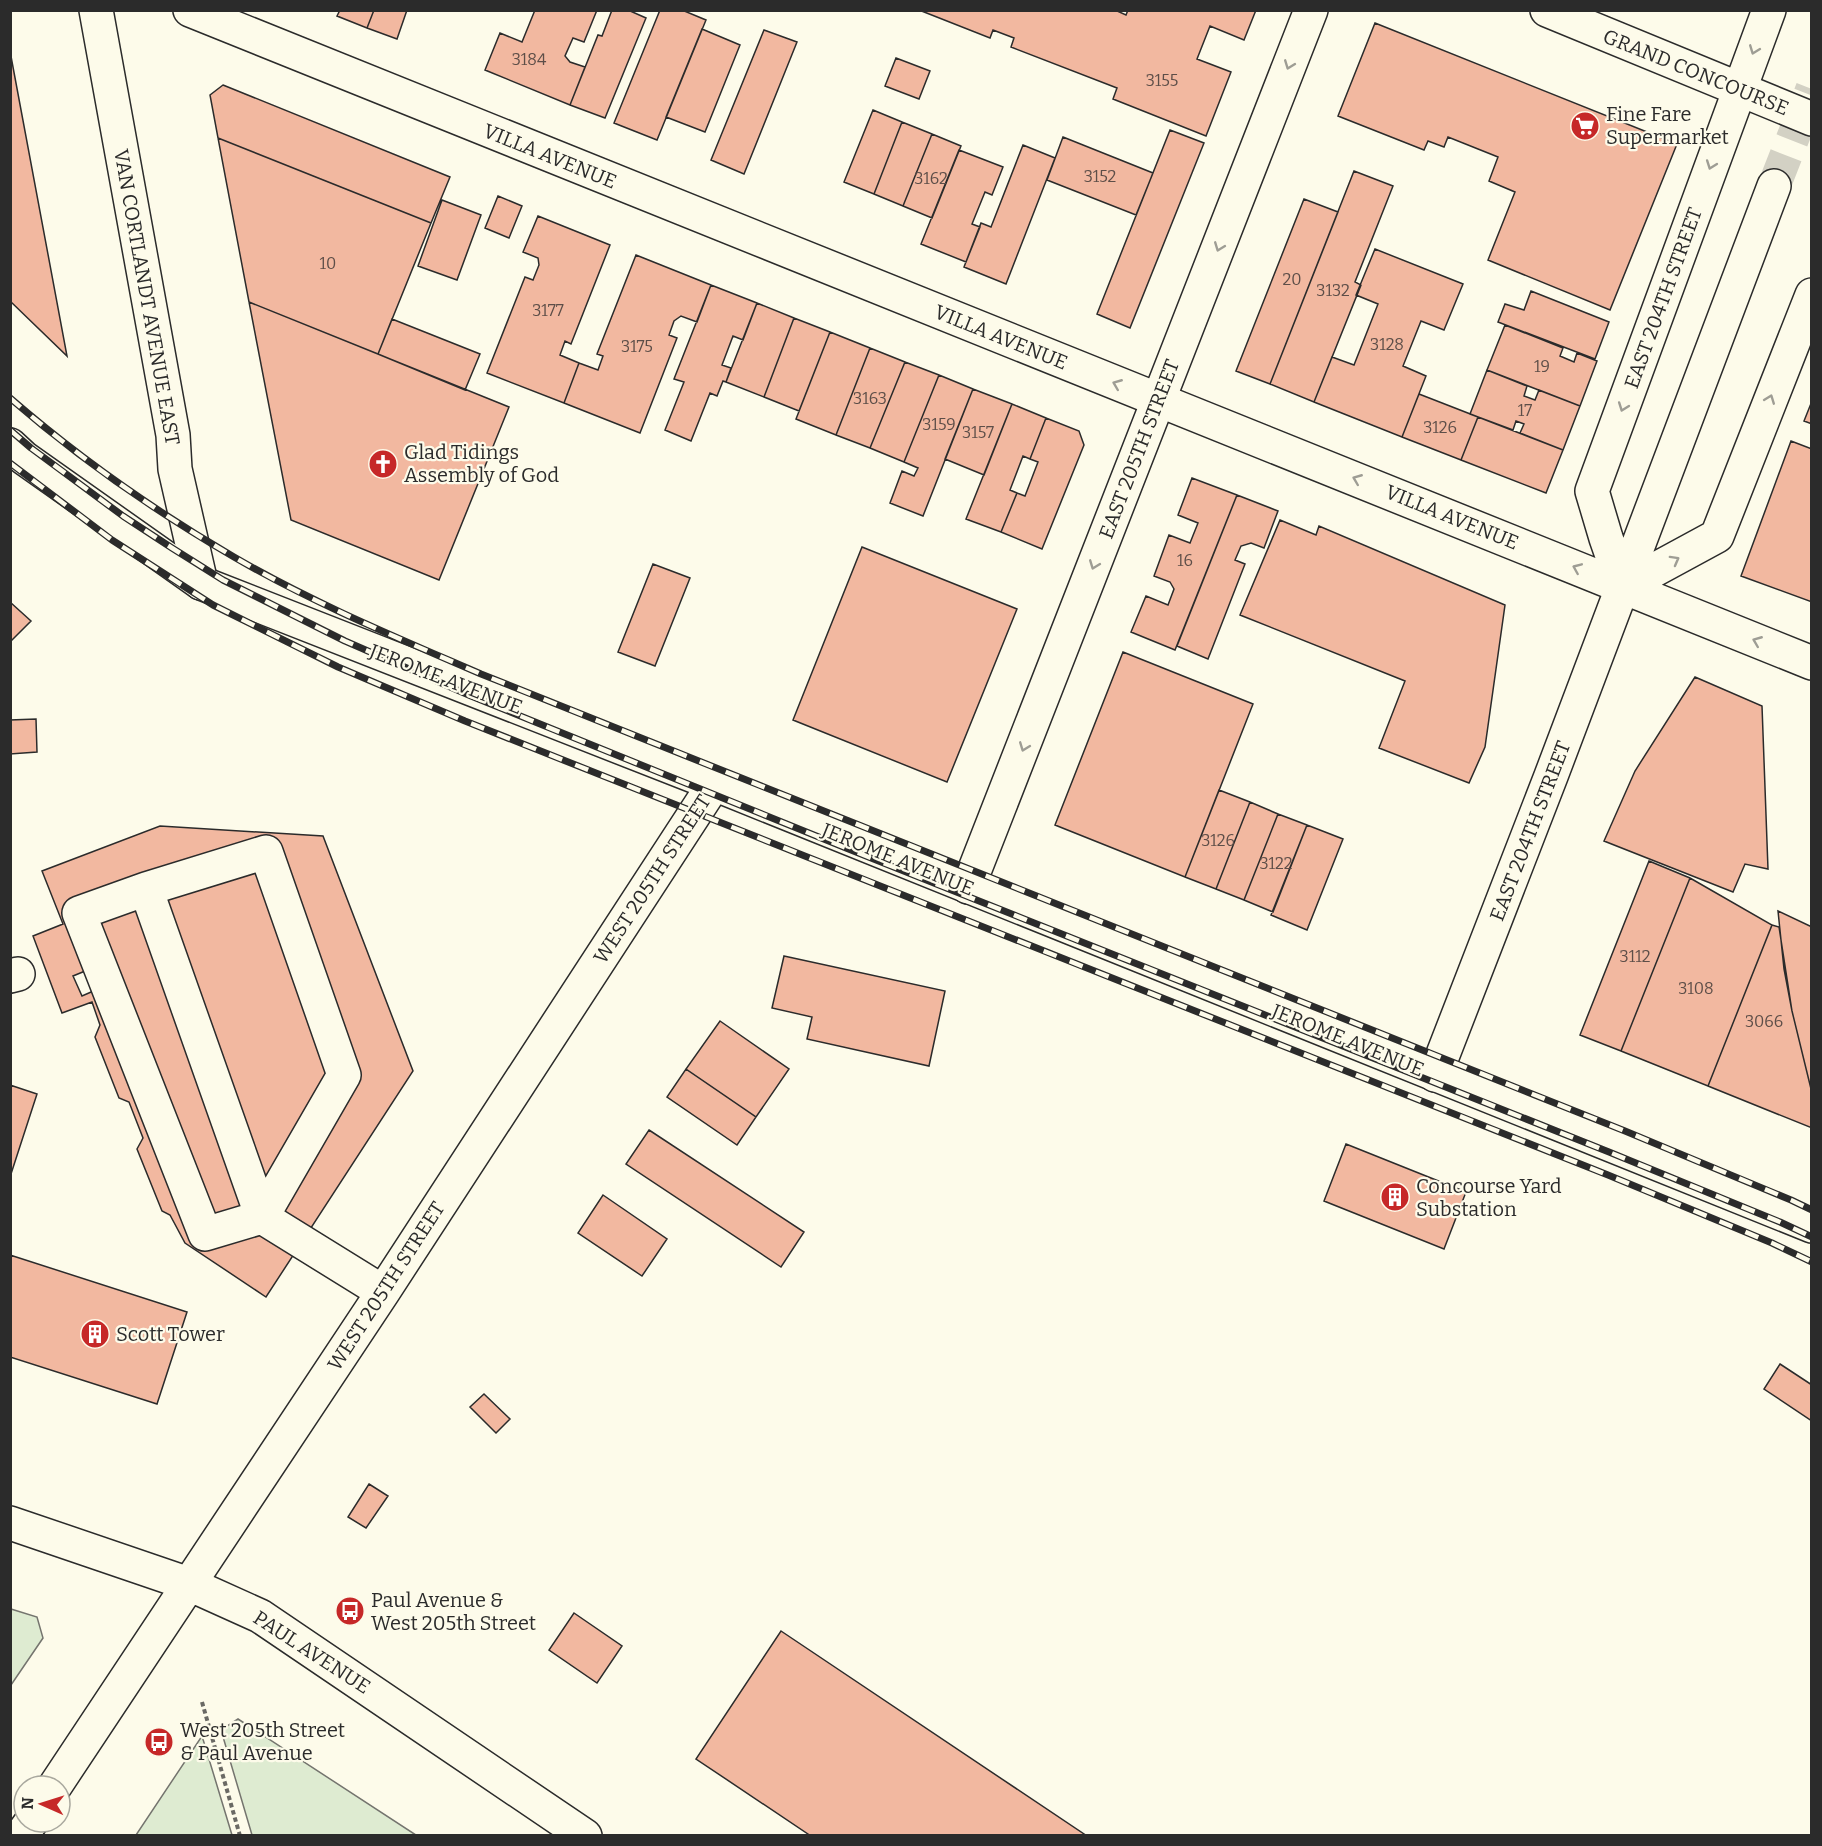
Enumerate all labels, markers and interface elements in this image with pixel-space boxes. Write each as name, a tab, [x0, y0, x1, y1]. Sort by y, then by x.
street label: GRAND CONCOURSE	[1600, 24, 1792, 120]
one-way arrow	[1749, 44, 1761, 55]
house number: 3184	[512, 50, 547, 69]
one-way arrow	[1284, 59, 1297, 70]
house number: 3155	[1146, 71, 1178, 90]
place label: Fine Fare Supermarket	[1606, 102, 1729, 149]
supermarket icon: Fine Fare Supermarket	[1569, 110, 1601, 142]
street label: VILLA AVENUE	[480, 118, 620, 194]
street label: VAN CORTLANDT AVENUE EAST	[109, 147, 185, 447]
one-way arrow	[1706, 159, 1719, 170]
house number: 3152	[1084, 167, 1116, 186]
house number: 3162	[914, 169, 948, 188]
street label: EAST 204TH STREET	[1619, 204, 1707, 392]
one-way arrow	[1213, 241, 1226, 251]
house number: 10	[320, 254, 336, 273]
house number: 20	[1283, 270, 1301, 289]
house number: 3132	[1316, 281, 1350, 300]
street label: VILLA AVENUE	[931, 299, 1071, 375]
house number: 3177	[532, 301, 564, 320]
house number: 3128	[1370, 335, 1404, 354]
house number: 3175	[621, 337, 653, 356]
street label: EAST 205TH STREET	[1094, 356, 1184, 542]
house number: 19	[1534, 357, 1550, 376]
one-way arrow	[1112, 378, 1123, 391]
house number: 3163	[853, 389, 887, 408]
one-way arrow	[1763, 395, 1776, 405]
house number: 17	[1518, 401, 1532, 420]
one-way arrow	[1617, 401, 1630, 412]
house number: 3159	[922, 415, 956, 434]
house number: 3126	[1423, 418, 1457, 437]
house number: 3157	[962, 423, 994, 442]
place label: Glad Tidings Assembly of God	[404, 440, 559, 487]
church icon: Glad Tidings Assembly of God	[367, 448, 399, 480]
one-way arrow	[1352, 474, 1363, 486]
street label: VILLA AVENUE	[1382, 479, 1522, 555]
house number: 16	[1177, 551, 1193, 570]
one-way arrow	[1669, 556, 1679, 567]
one-way arrow	[1089, 559, 1101, 570]
one-way arrow	[1572, 563, 1583, 575]
one-way arrow	[1752, 636, 1763, 648]
street label: JEROME AVENUE	[365, 638, 526, 719]
street label: EAST 204TH STREET	[1485, 737, 1576, 924]
one-way arrow	[1018, 741, 1031, 752]
street label: WEST 205TH STREET	[588, 790, 716, 968]
street label: JEROME AVENUE	[818, 817, 978, 900]
house number: 3126	[1201, 831, 1235, 850]
house number: 3122	[1259, 854, 1293, 873]
house number: 3112	[1620, 947, 1650, 966]
house number: 3108	[1678, 979, 1714, 998]
street label: JEROME AVENUE	[1268, 998, 1428, 1081]
house number: 3066	[1745, 1012, 1783, 1031]
place label: Concourse Yard Substation	[1416, 1174, 1562, 1221]
building icon: Concourse Yard Substation	[1379, 1181, 1411, 1213]
street label: WEST 205TH STREET	[322, 1197, 450, 1375]
building icon: Scott Tower	[79, 1318, 111, 1350]
place label: Scott Tower	[116, 1322, 225, 1346]
place label: Paul Avenue & West 205th Street	[371, 1588, 536, 1635]
bus stop icon: Paul Avenue & West 205th Street	[334, 1595, 366, 1627]
street label: PAUL AVENUE	[249, 1605, 375, 1699]
place label: West 205th Street & Paul Avenue	[180, 1718, 345, 1765]
bus stop icon: West 205th Street & Paul Avenue	[143, 1726, 175, 1758]
north arrow	[12, 1774, 72, 1834]
text: N	[18, 1797, 37, 1810]

